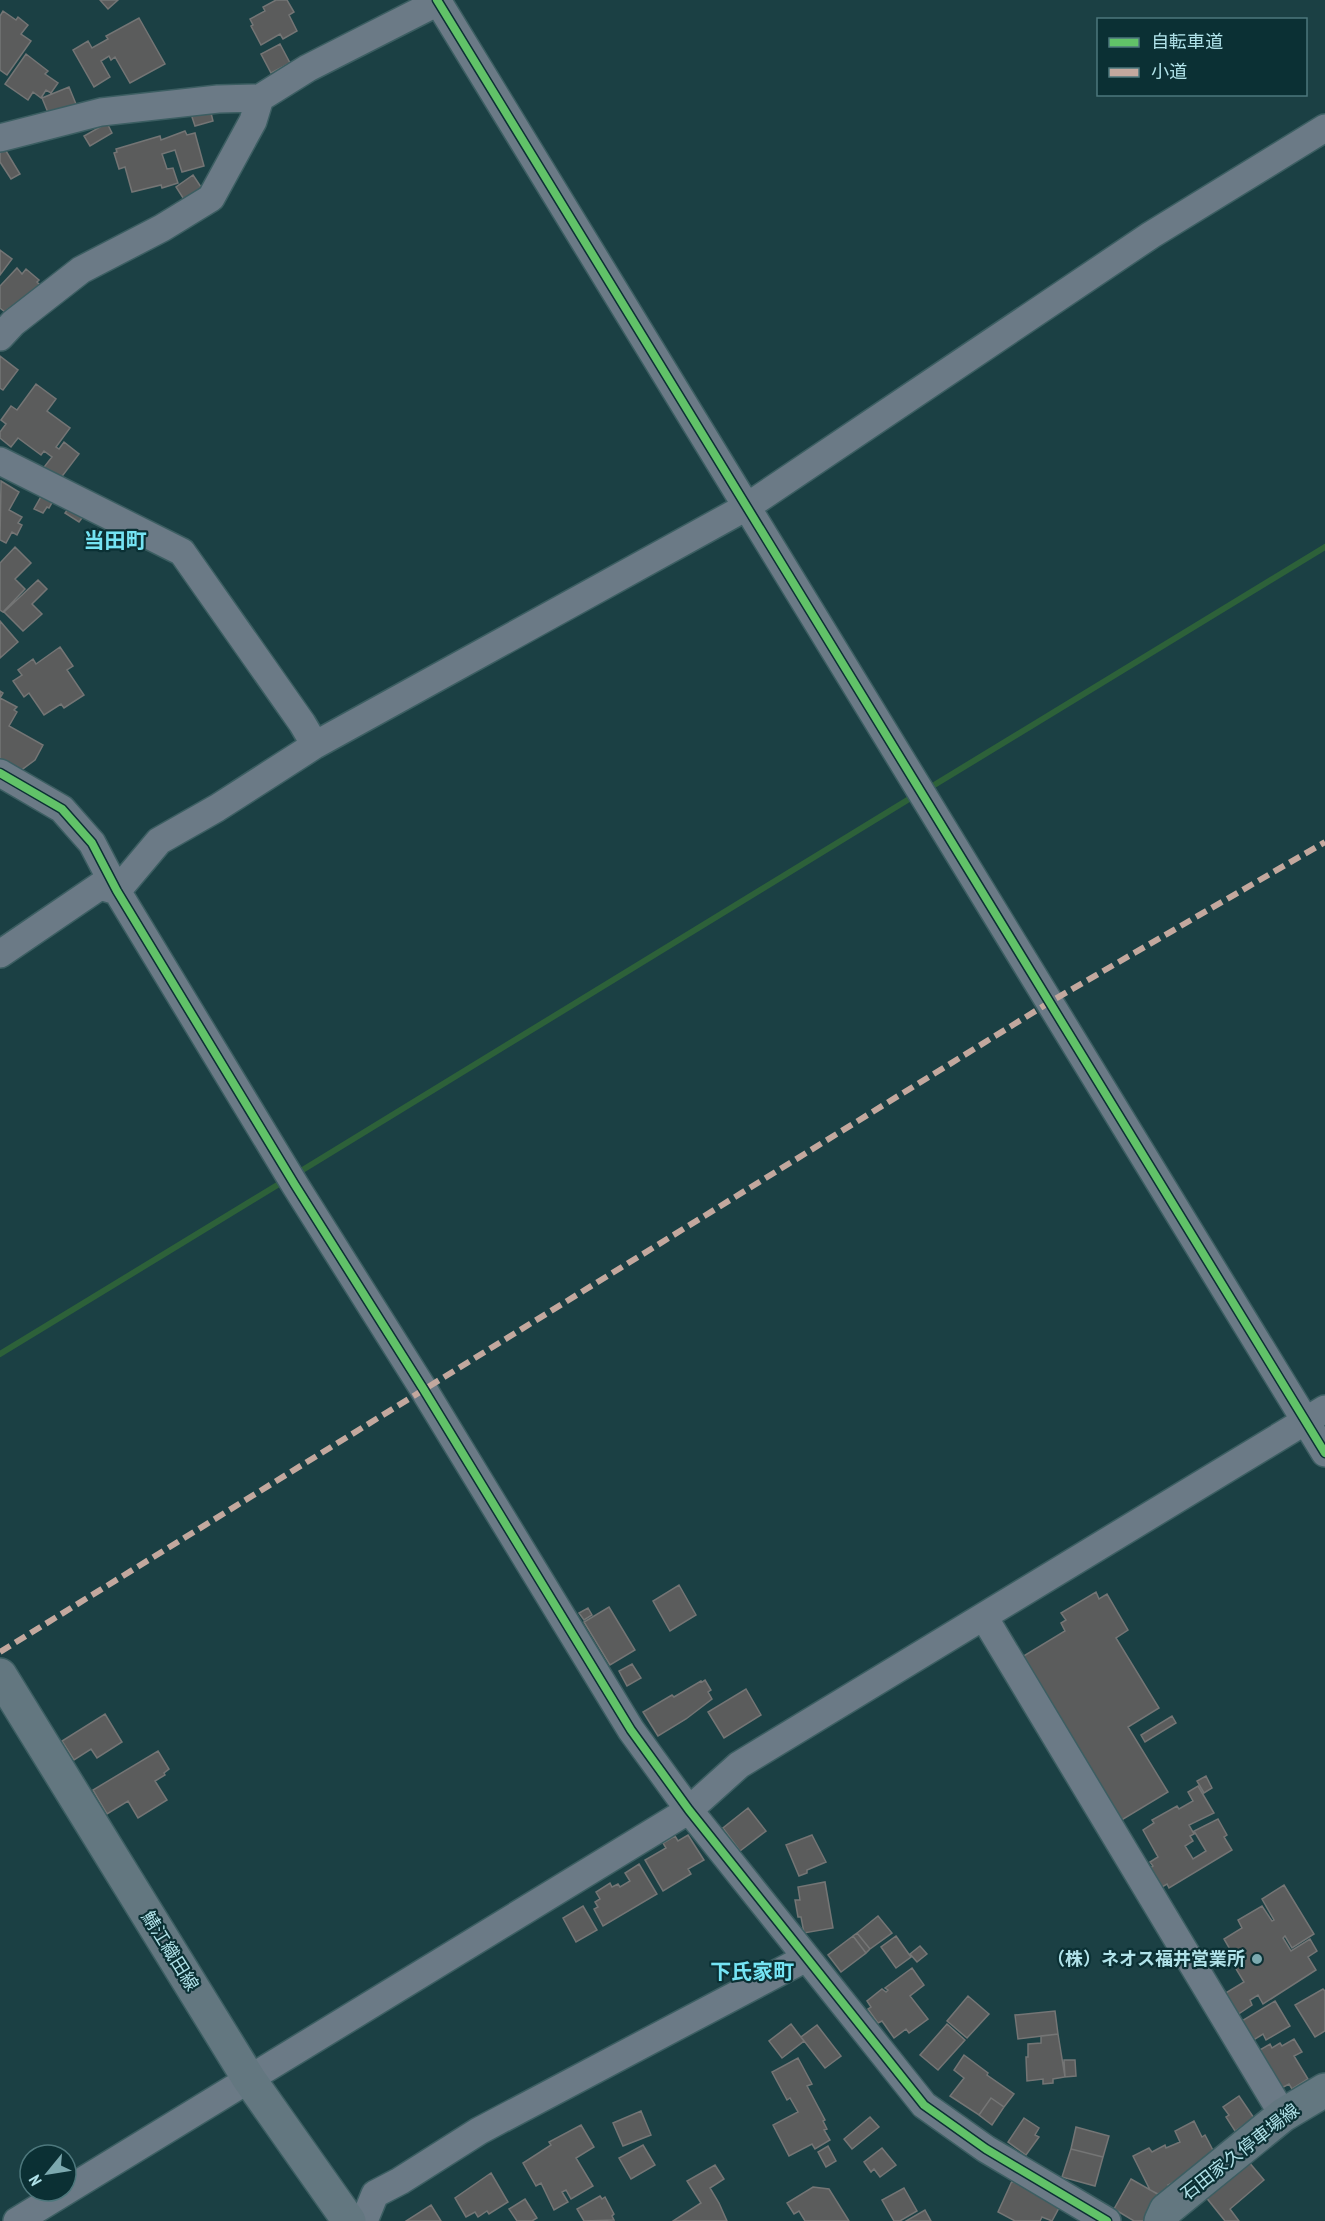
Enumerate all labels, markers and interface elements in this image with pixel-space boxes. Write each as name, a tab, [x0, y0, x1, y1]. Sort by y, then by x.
legend	[1097, 18, 1307, 96]
text: 自転車道	[1151, 30, 1223, 53]
text: 小道	[1151, 60, 1187, 83]
district label: 当田町	[84, 527, 147, 554]
street label: 鯖江織田線	[137, 1906, 204, 1995]
place label: （株）ネオス福井営業所	[1047, 1947, 1245, 1970]
marker: （株）ネオス福井営業所	[1250, 1952, 1264, 1966]
district label: 下氏家町	[710, 1958, 794, 1985]
street label: 石田家久停車場線	[1176, 2098, 1304, 2205]
north arrow	[18, 2143, 78, 2203]
text: N	[24, 2172, 46, 2189]

